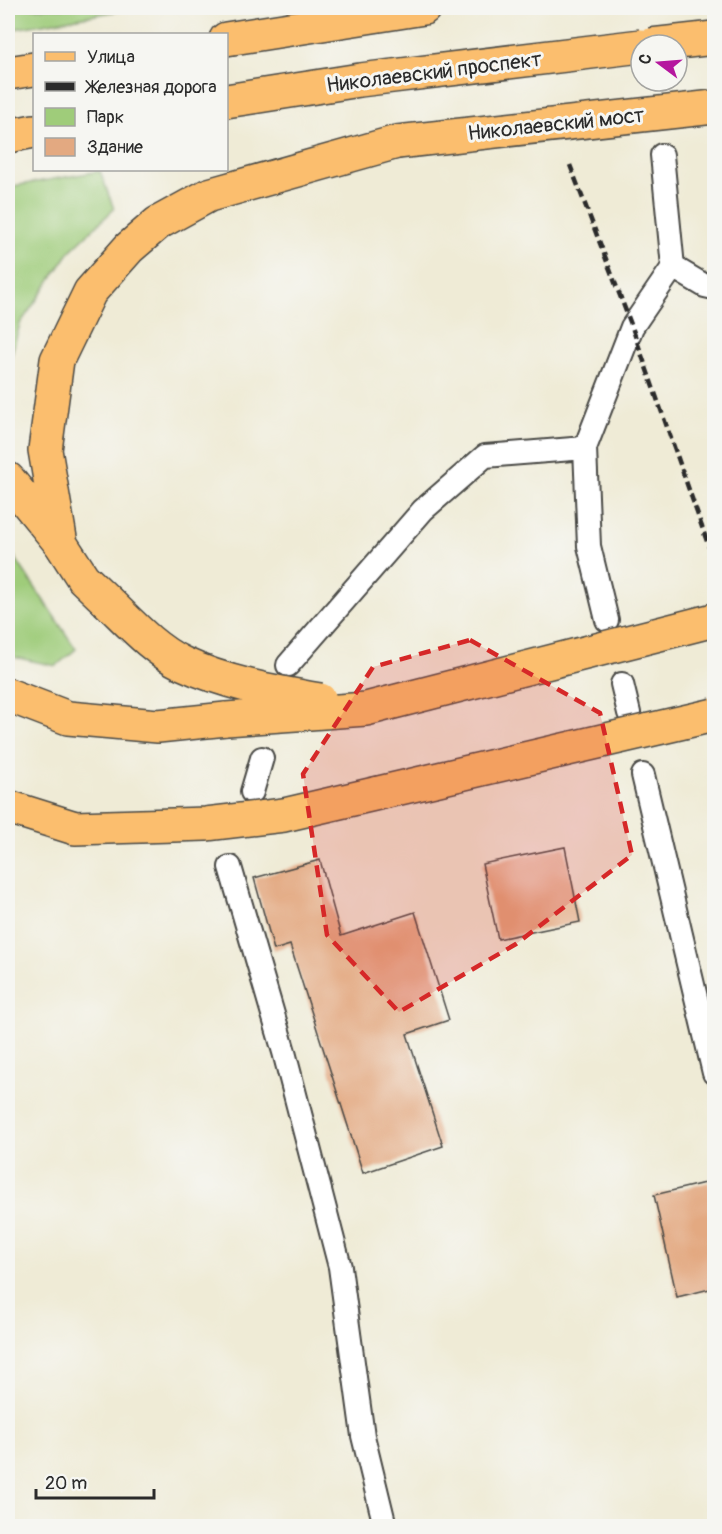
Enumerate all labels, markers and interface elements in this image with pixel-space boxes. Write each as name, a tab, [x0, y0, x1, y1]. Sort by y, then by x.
legend	[33, 33, 228, 171]
north arrow	[629, 33, 689, 93]
text: Улица	[87, 46, 135, 69]
street label: Николаевский проспект	[325, 46, 544, 99]
text: С	[635, 52, 657, 67]
text: Железная дорога	[84, 76, 217, 99]
street label: Николаевский мост	[466, 102, 646, 147]
text: Парк	[87, 106, 124, 129]
text: Здание	[87, 136, 143, 159]
scale bar	[36, 1462, 154, 1500]
text: 20 m	[45, 1472, 87, 1495]

